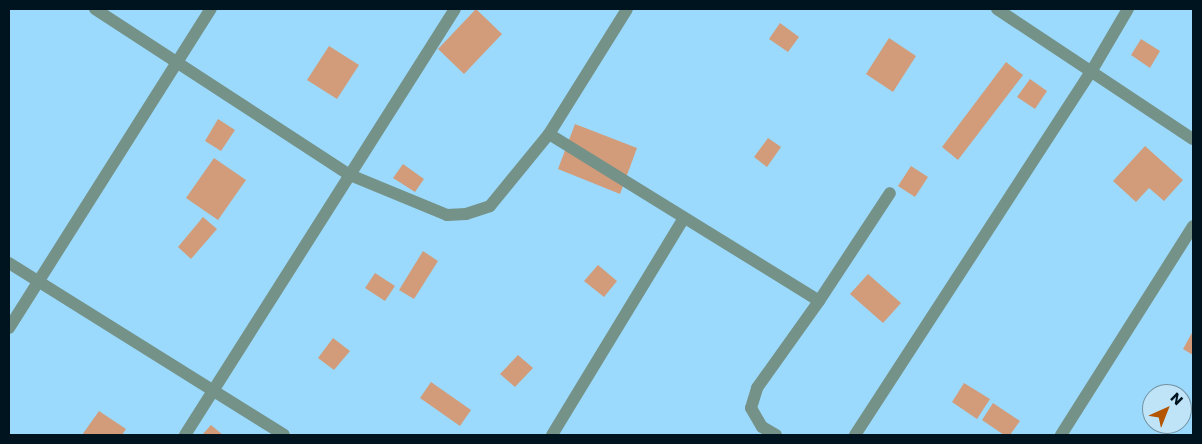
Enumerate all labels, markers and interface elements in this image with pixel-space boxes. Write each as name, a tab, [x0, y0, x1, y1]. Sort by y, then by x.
north arrow	[1142, 384, 1192, 434]
text: N	[1166, 388, 1187, 410]

